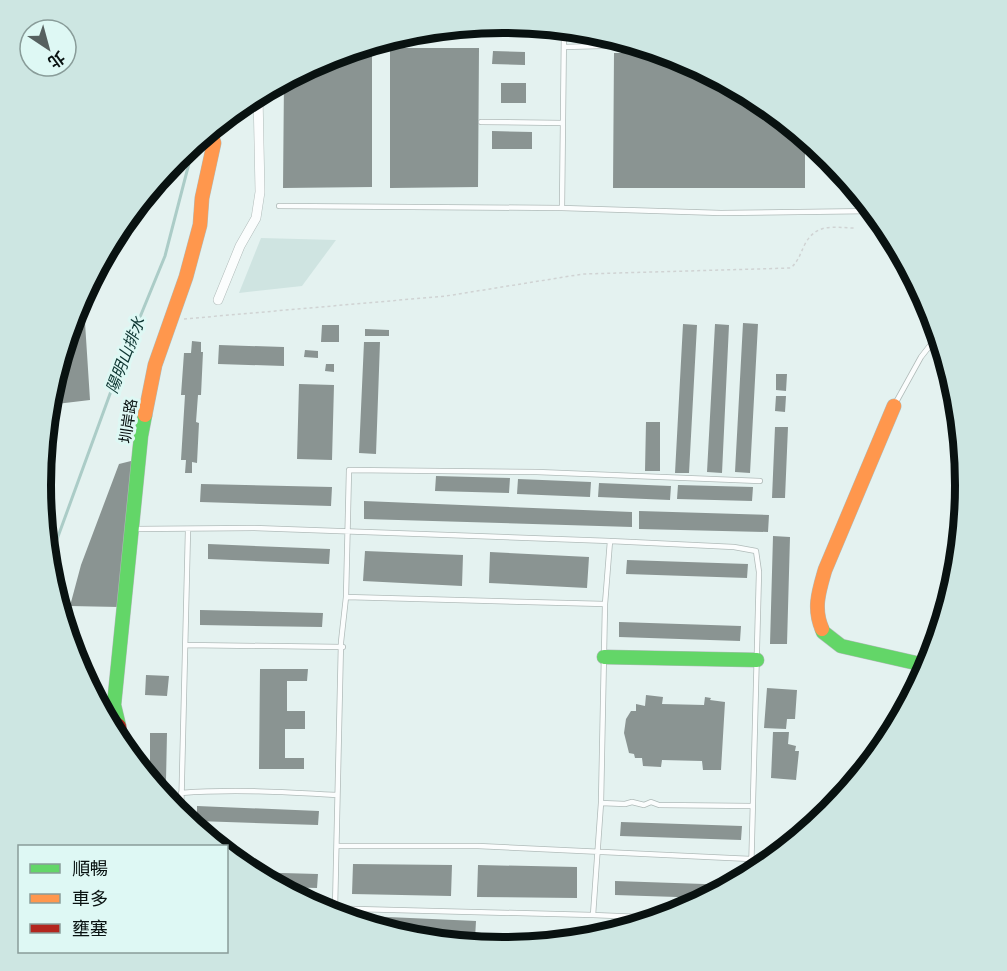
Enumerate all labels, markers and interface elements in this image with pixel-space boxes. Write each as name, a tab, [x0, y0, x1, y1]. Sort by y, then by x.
north arrow	[18, 18, 78, 78]
text: 北	[44, 47, 69, 73]
water label: 陽明山排水	[101, 313, 149, 396]
street label: 圳岸路	[115, 397, 141, 445]
legend	[18, 845, 228, 953]
text: 順暢	[72, 857, 108, 880]
text: 車多	[72, 887, 108, 910]
text: 壅塞	[72, 917, 108, 940]

